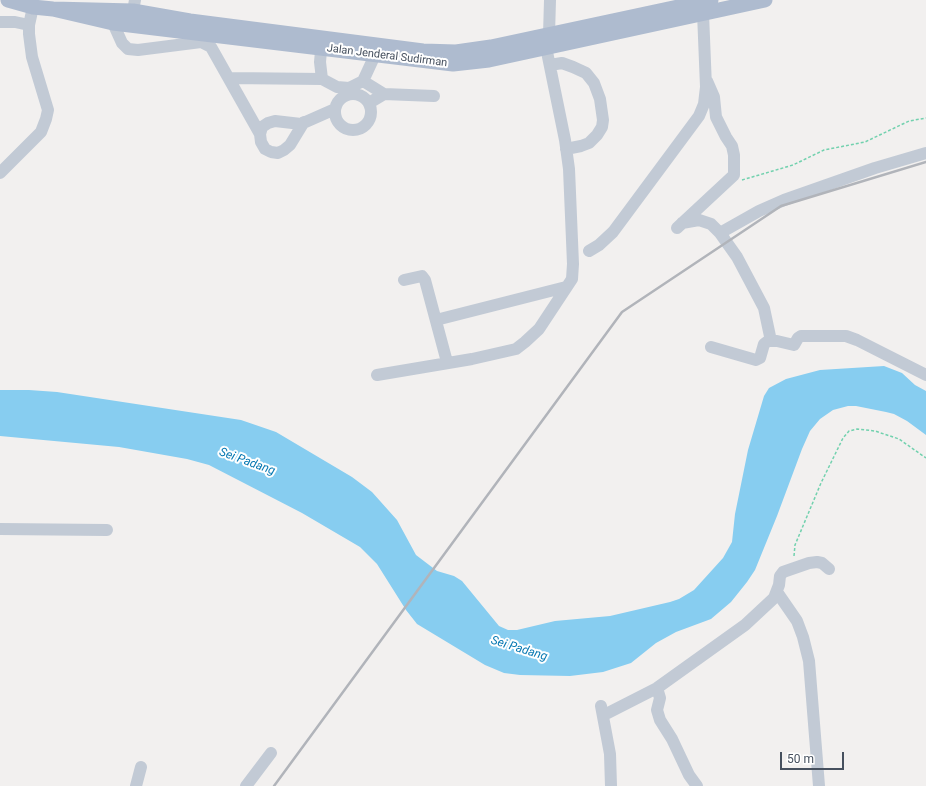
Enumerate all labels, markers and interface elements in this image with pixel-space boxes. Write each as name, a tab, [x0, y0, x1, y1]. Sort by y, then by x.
street label: Jalan Jenderal Sudirman	[326, 42, 448, 70]
water label: Sei Padang	[217, 445, 277, 479]
water label: Sei Padang	[489, 634, 549, 664]
scale bar	[782, 744, 846, 770]
text: 50 m	[787, 752, 814, 766]

